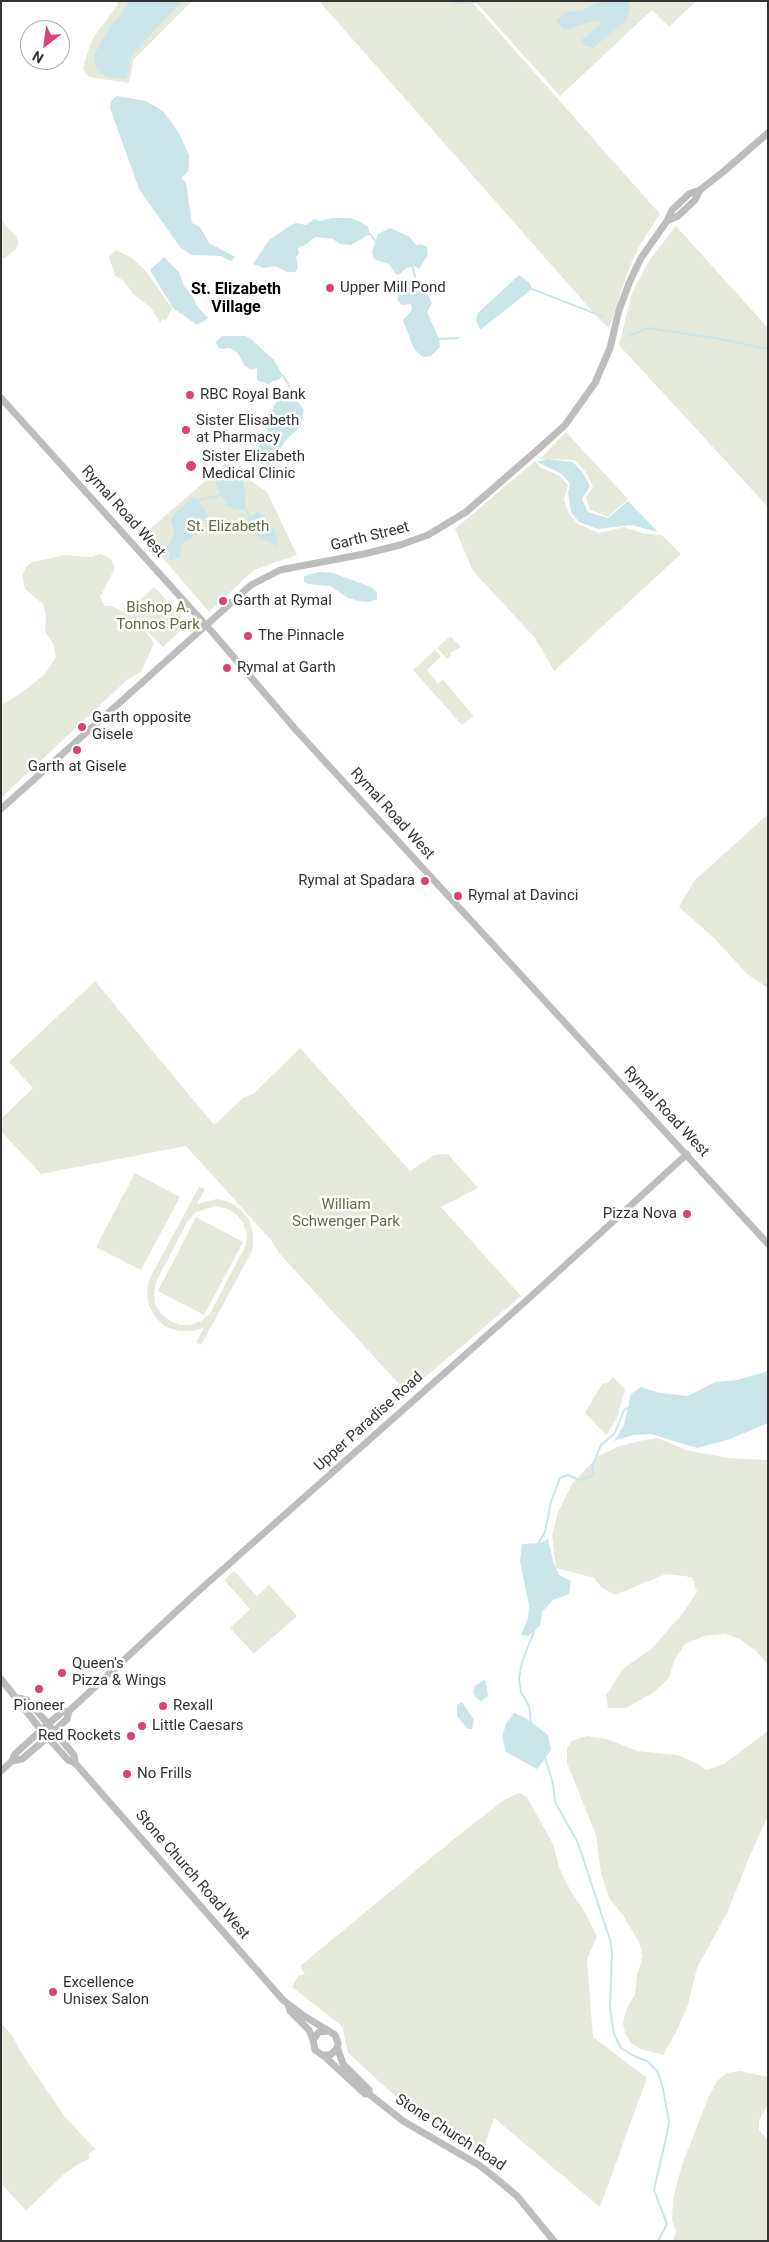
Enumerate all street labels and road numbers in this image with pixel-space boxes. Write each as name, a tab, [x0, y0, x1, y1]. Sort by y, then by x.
street label: Rymal Road West	[77, 463, 169, 561]
street label: Garth Street	[329, 519, 411, 555]
street label: Rymal Road West	[346, 765, 438, 863]
street label: Rymal Road West	[620, 1063, 712, 1161]
street label: Upper Paradise Road	[311, 1369, 427, 1475]
street label: Stone Church Road West	[131, 1807, 253, 1943]
street label: Stone Church Road	[392, 2091, 508, 2175]

